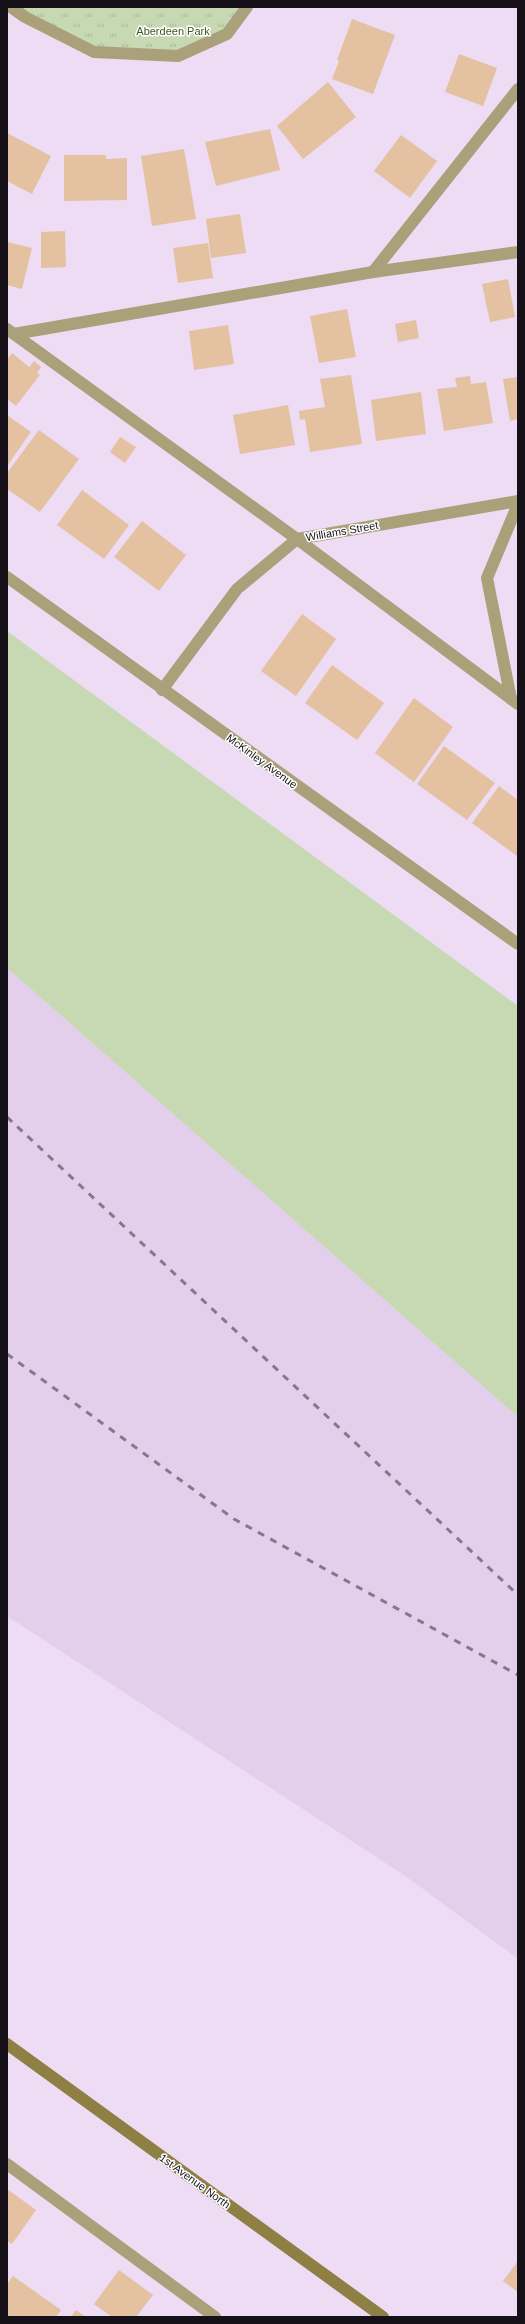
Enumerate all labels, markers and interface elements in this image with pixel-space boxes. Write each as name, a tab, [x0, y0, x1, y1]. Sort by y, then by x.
park label: Aberdeen Park	[136, 25, 210, 37]
street label: Williams Street	[305, 519, 379, 543]
street label: McKinley Avenue	[224, 731, 300, 791]
street label: 1st Avenue North	[157, 2151, 233, 2211]

